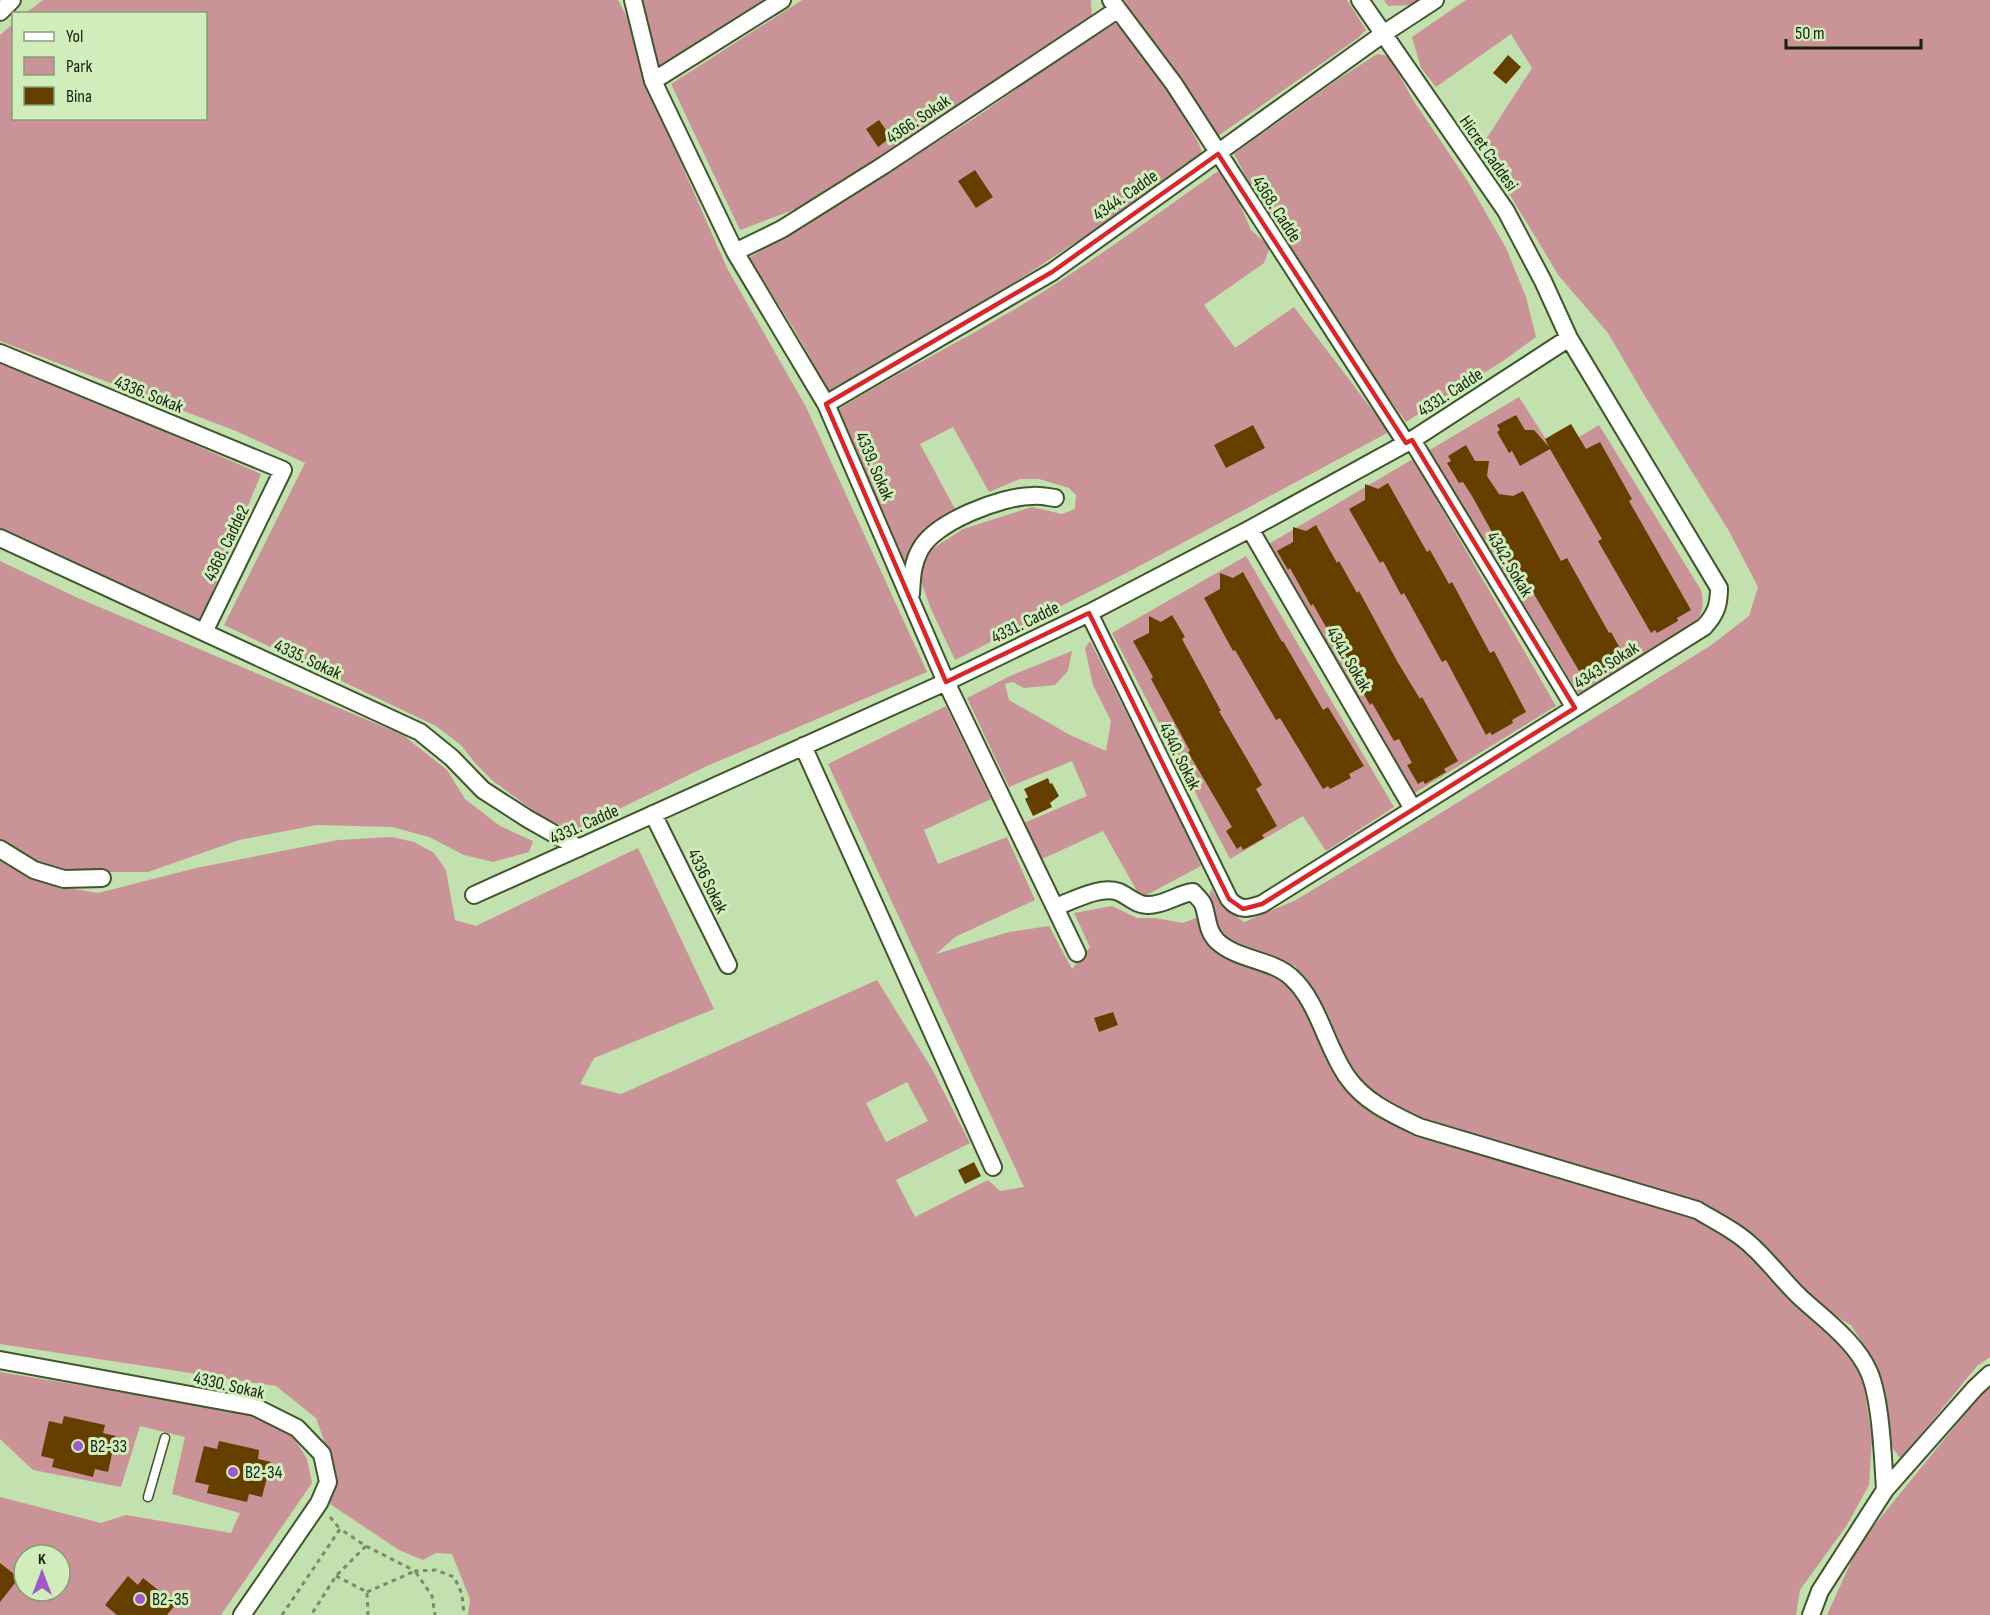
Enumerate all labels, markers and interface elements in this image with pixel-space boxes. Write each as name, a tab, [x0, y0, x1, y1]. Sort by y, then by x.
legend	[12, 12, 207, 120]
scale bar	[1786, 12, 1921, 50]
text: 50 m	[1795, 23, 1825, 44]
text: Yol	[66, 26, 83, 47]
text: Park	[66, 56, 92, 77]
text: Bina	[66, 86, 92, 107]
street label: 4366. Sokak	[882, 90, 954, 148]
street label: Hicret Caddesi	[1455, 111, 1522, 195]
street label: 4344. Cadde	[1089, 166, 1162, 225]
street label: 4368. Cadde	[1247, 172, 1306, 246]
street label: 4331. Cadde	[1414, 364, 1487, 421]
street label: 4336. Sokak	[111, 371, 186, 418]
street label: 4339. Sokak	[851, 429, 898, 504]
street label: 4368. Cadde2	[199, 502, 254, 585]
street label: 4342. Sokak	[1482, 528, 1537, 601]
street label: 4331. Cadde	[988, 597, 1063, 648]
street label: 4341. Sokak	[1322, 623, 1376, 696]
street label: 4335. Sokak	[271, 635, 345, 684]
street label: 4343. Sokak	[1570, 637, 1643, 694]
street label: 4340. Sokak	[1154, 719, 1205, 793]
street label: 4331. Cadde	[546, 800, 622, 849]
street label: 4336 Sokak	[683, 845, 732, 917]
street label: 4330. Sokak	[191, 1367, 267, 1404]
place label: B2-33	[90, 1436, 127, 1457]
marker: B2-33	[71, 1439, 85, 1453]
place label: B2-34	[245, 1462, 283, 1483]
marker: B2-34	[226, 1465, 240, 1479]
north arrow	[12, 1543, 72, 1603]
text: K	[38, 1550, 46, 1569]
place label: B2-35	[152, 1589, 189, 1610]
marker: B2-35	[133, 1592, 147, 1606]

